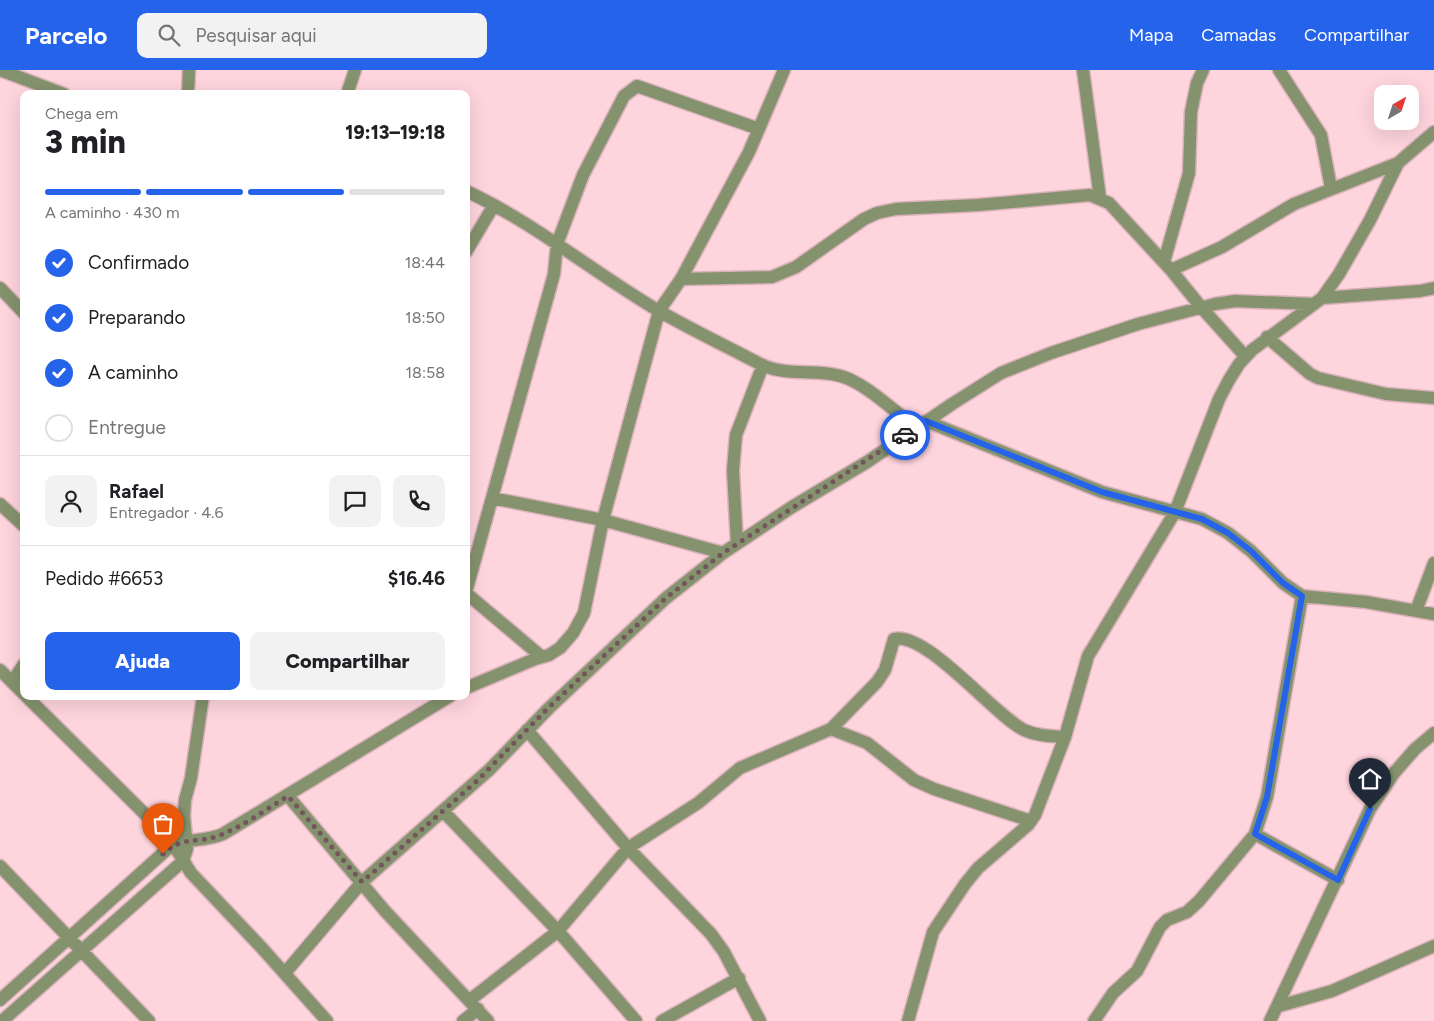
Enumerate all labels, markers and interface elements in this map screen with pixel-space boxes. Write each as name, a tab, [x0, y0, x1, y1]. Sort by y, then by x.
search box	[137, 13, 487, 58]
text: Parcelo	[25, 21, 107, 50]
icon: search	[155, 21, 183, 49]
text: Pesquisar aqui	[195, 24, 317, 47]
text: Mapa	[1129, 24, 1173, 46]
text: Camadas	[1201, 24, 1276, 46]
text: Compartilhar	[1304, 24, 1409, 46]
north arrow	[1374, 85, 1419, 130]
map controls	[1374, 85, 1419, 130]
text: Chega em	[45, 104, 118, 123]
text: 19:13–19:18	[345, 121, 445, 144]
text: 3 min	[45, 123, 126, 161]
text: A caminho · 430 m	[45, 203, 180, 222]
icon: check	[45, 249, 73, 277]
text: Confirmado	[88, 251, 189, 274]
text: 18:44	[405, 253, 445, 272]
icon: check	[45, 304, 73, 332]
text: Preparando	[88, 306, 186, 329]
text: 18:50	[405, 308, 445, 327]
icon: check	[45, 359, 73, 387]
text: A caminho	[88, 361, 178, 384]
text: 18:58	[405, 363, 445, 382]
courier	[880, 410, 930, 460]
text: Entregue	[88, 416, 166, 439]
icon: car	[891, 421, 919, 449]
button: person	[45, 475, 97, 527]
button: chat	[329, 475, 381, 527]
button: phone	[393, 475, 445, 527]
text: Rafael	[109, 480, 164, 503]
text: Entregador · 4.6	[109, 503, 224, 522]
text: Pedido #6653	[45, 567, 163, 590]
text: $16.46	[388, 567, 445, 590]
button: Ajuda	[45, 632, 240, 690]
button: Compartilhar	[250, 632, 445, 690]
pin	[1349, 758, 1391, 809]
icon: home	[1356, 765, 1384, 793]
pin	[142, 803, 184, 854]
icon: bag	[149, 810, 177, 838]

